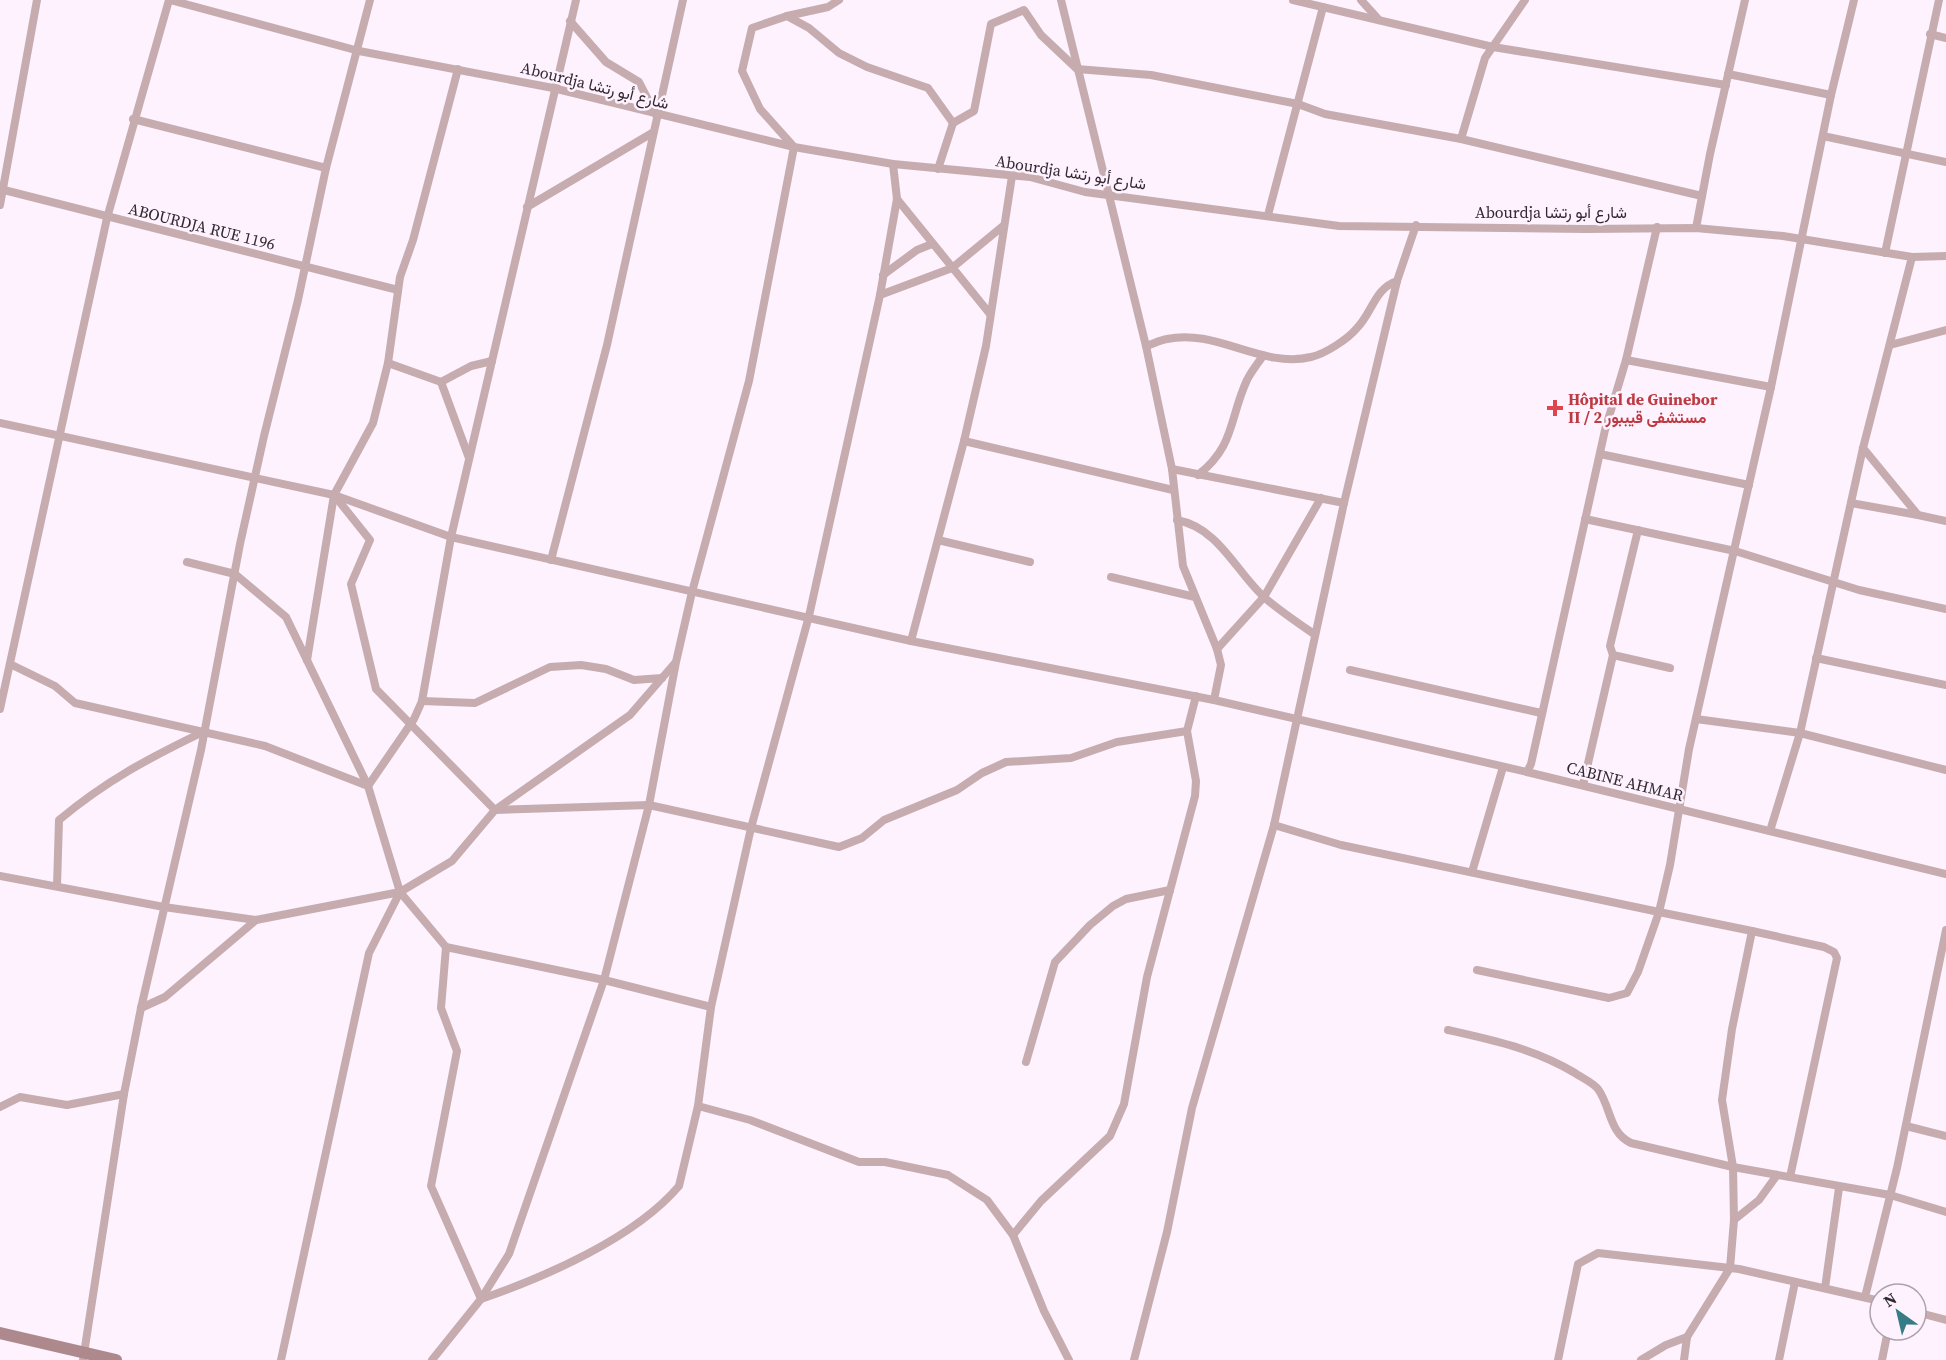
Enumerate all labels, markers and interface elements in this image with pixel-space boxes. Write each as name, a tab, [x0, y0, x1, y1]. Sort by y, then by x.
street label: Abourdja شارع أبو رتشا	[518, 56, 671, 115]
street label: Abourdja شارع أبو رتشا	[994, 149, 1148, 196]
street label: ABOURDJA RUE 1196	[126, 197, 278, 255]
street label: Abourdja شارع أبو رتشا	[1475, 201, 1627, 224]
place label: Hôpital de Guinebor II / مستشفى قيببور 2	[1568, 388, 1718, 428]
marker: Hôpital de Guinebor II / مستشفى قيببور 2	[1546, 399, 1564, 417]
street label: CABINE AHMAR	[1564, 756, 1686, 806]
north arrow	[1868, 1282, 1928, 1342]
text: N	[1879, 1287, 1901, 1312]

